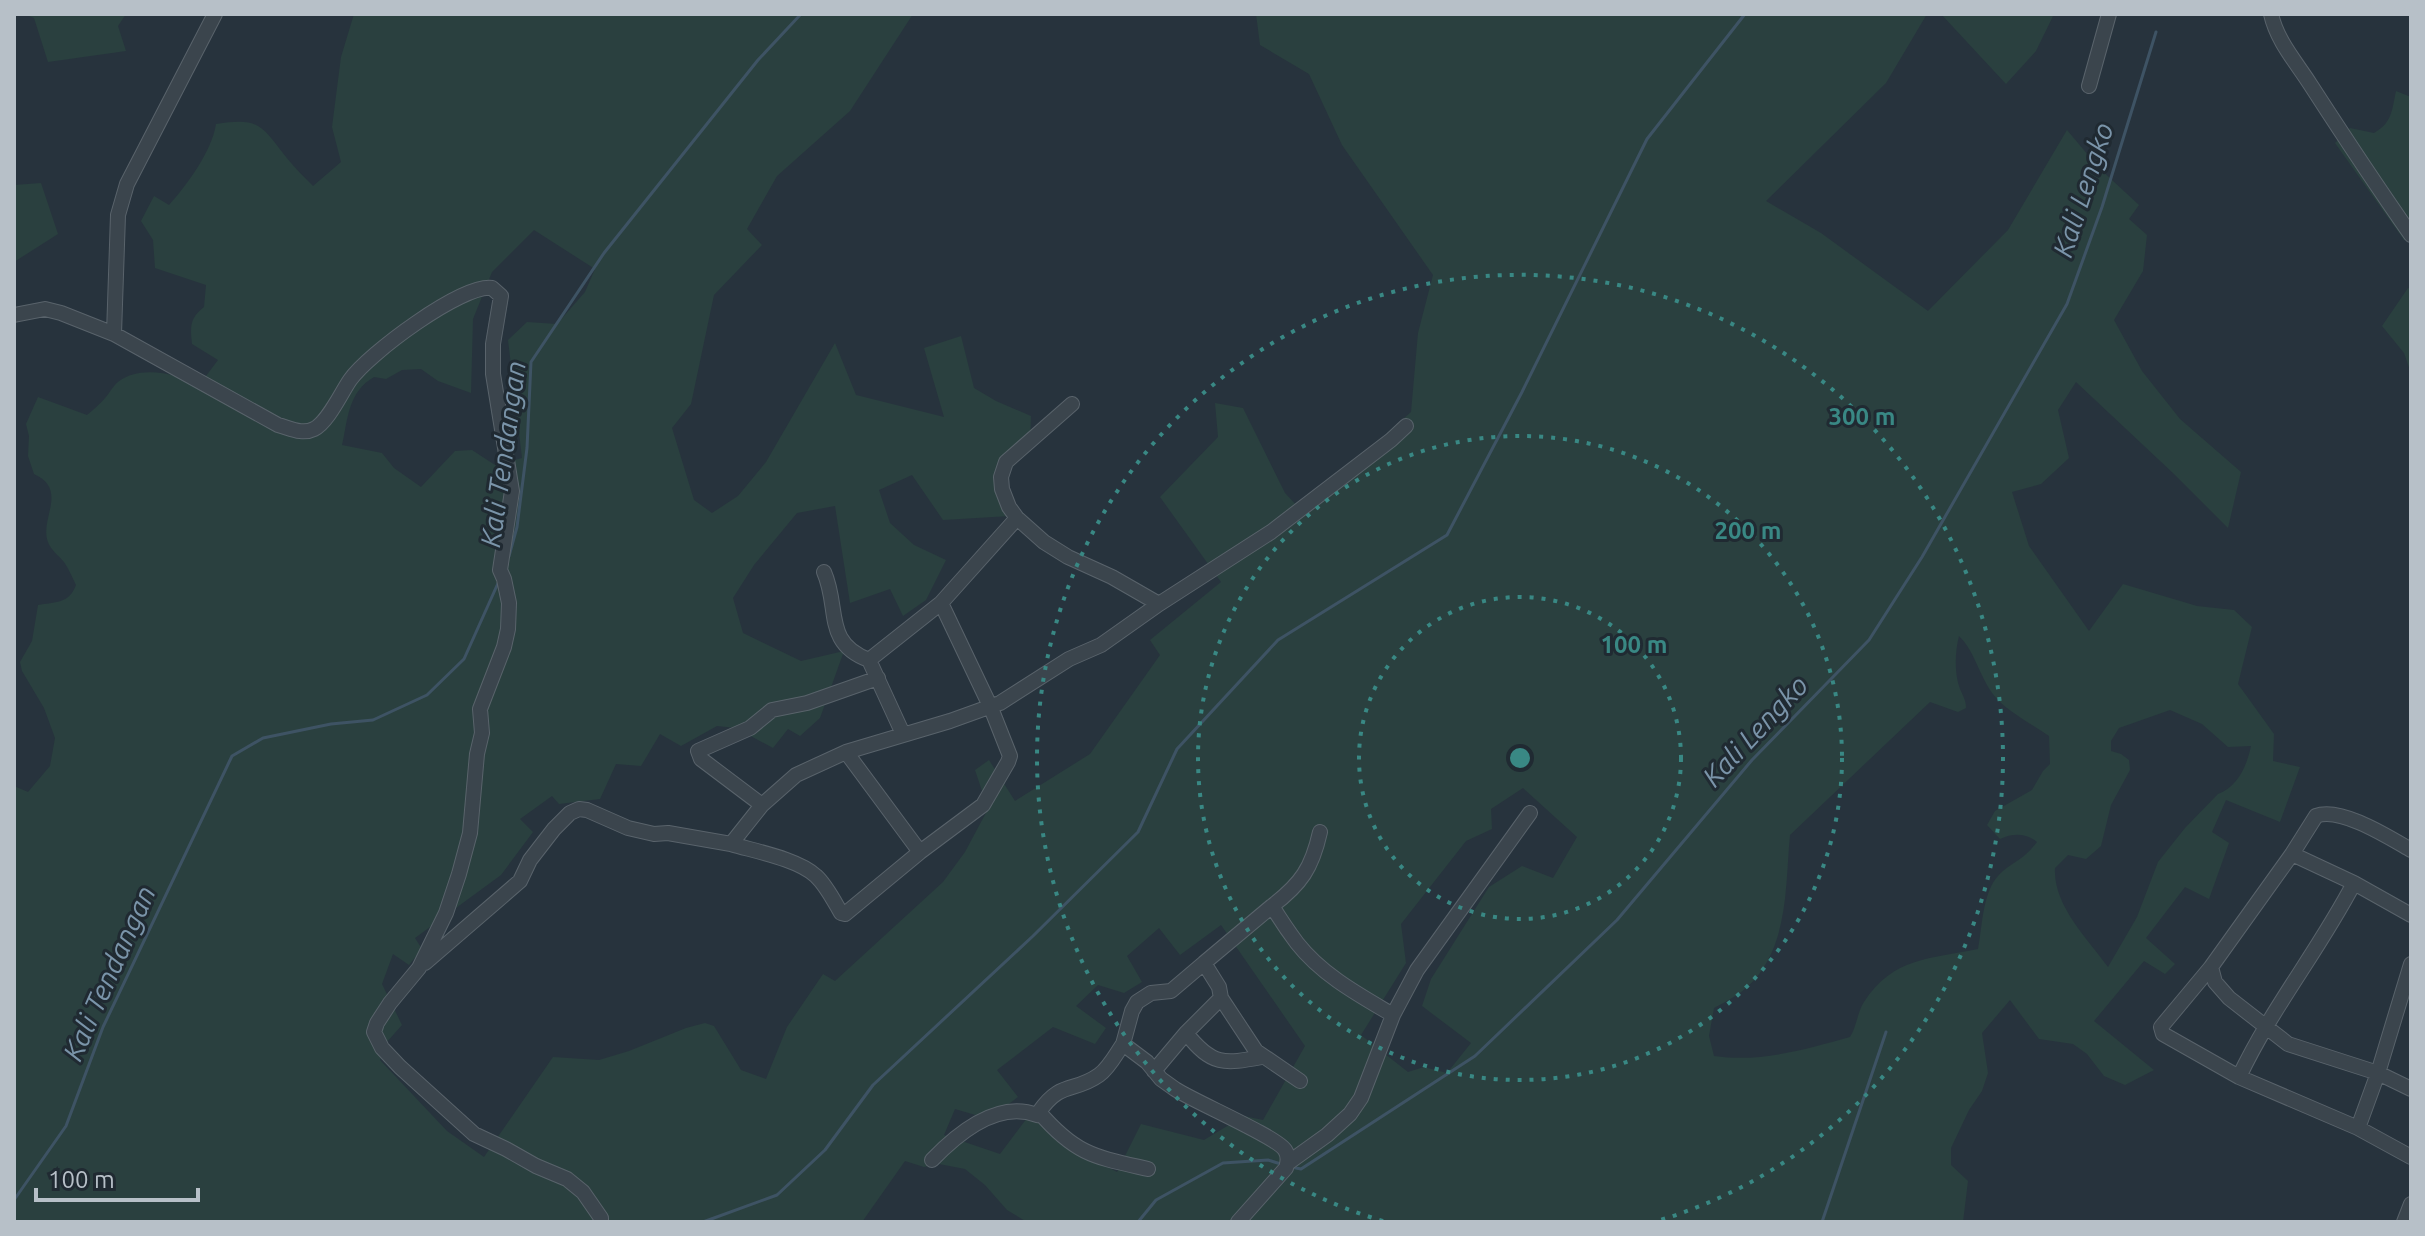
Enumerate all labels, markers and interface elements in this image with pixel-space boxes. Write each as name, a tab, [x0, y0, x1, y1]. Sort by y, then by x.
water label: Kali Lengko	[2046, 119, 2119, 261]
water label: Kali Tendangan	[474, 359, 531, 549]
text: 300 m	[1829, 403, 1895, 430]
text: 200 m	[1715, 517, 1781, 544]
text: 100 m	[1601, 631, 1667, 658]
water label: Kali Lengko	[1696, 669, 1813, 792]
centre of rings	[1506, 744, 1534, 772]
water label: Kali Tendangan	[56, 881, 161, 1065]
scale bar	[36, 1152, 198, 1202]
text: 100 m	[48, 1166, 115, 1193]

